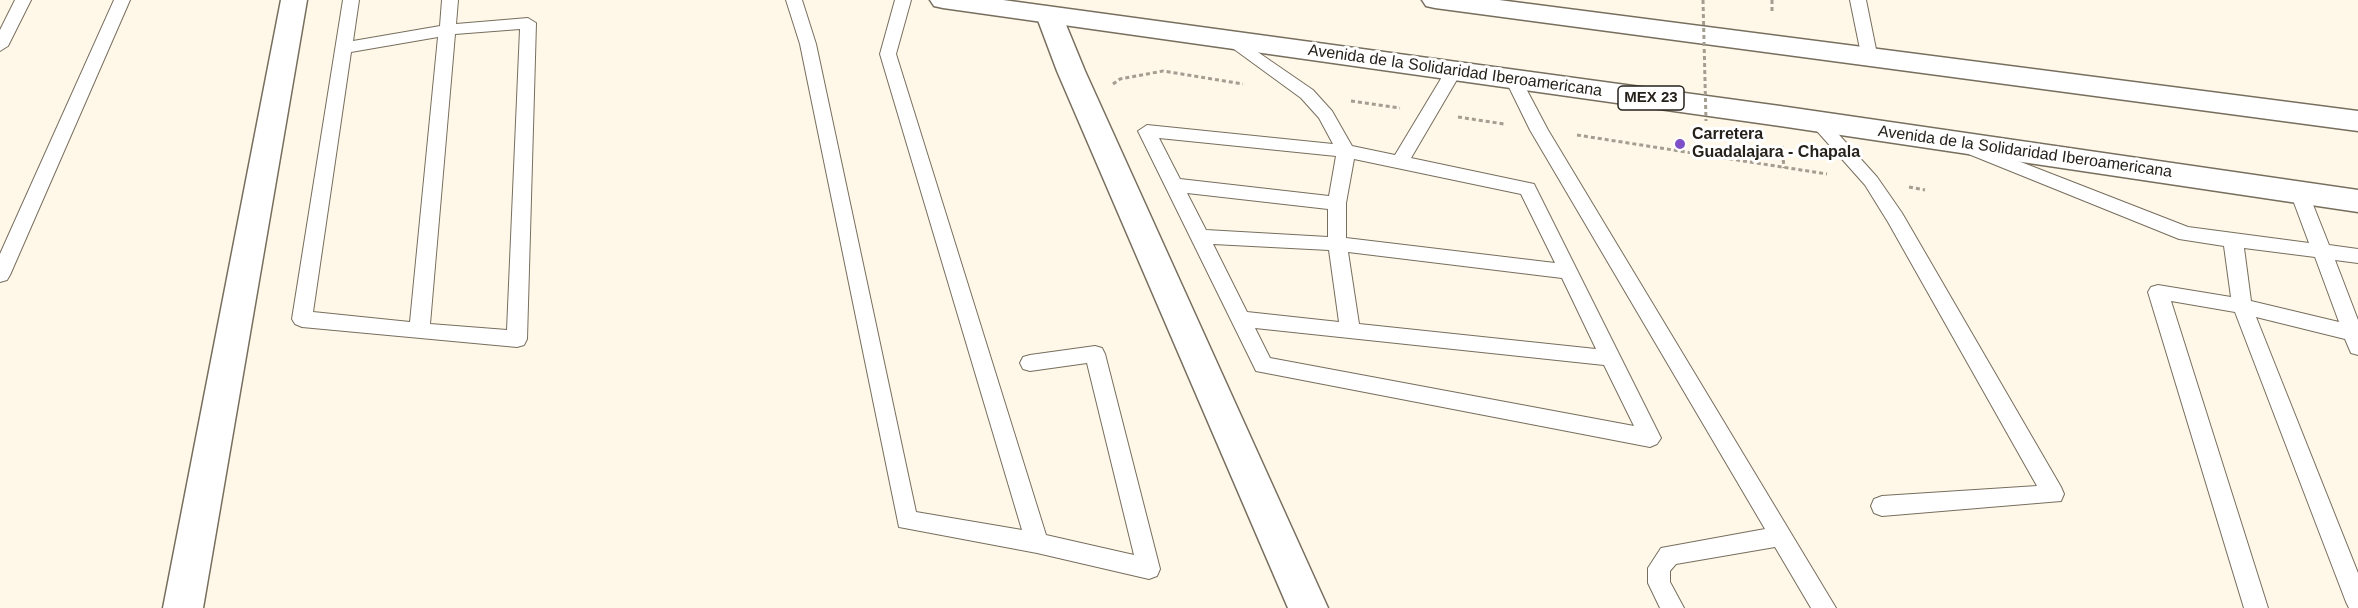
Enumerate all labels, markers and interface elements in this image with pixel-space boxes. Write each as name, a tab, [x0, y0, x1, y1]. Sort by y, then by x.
street label: Avenida de la Solidaridad Iberoamericana	[1307, 41, 1603, 101]
road number: MEX 23	[1618, 86, 1684, 110]
street label: Avenida de la Solidaridad Iberoamericana	[1877, 122, 2173, 182]
place label: Carretera Guadalajara - Chapala	[1692, 125, 1860, 163]
marker: Carretera Guadalajara - Chapala	[1673, 137, 1687, 151]

